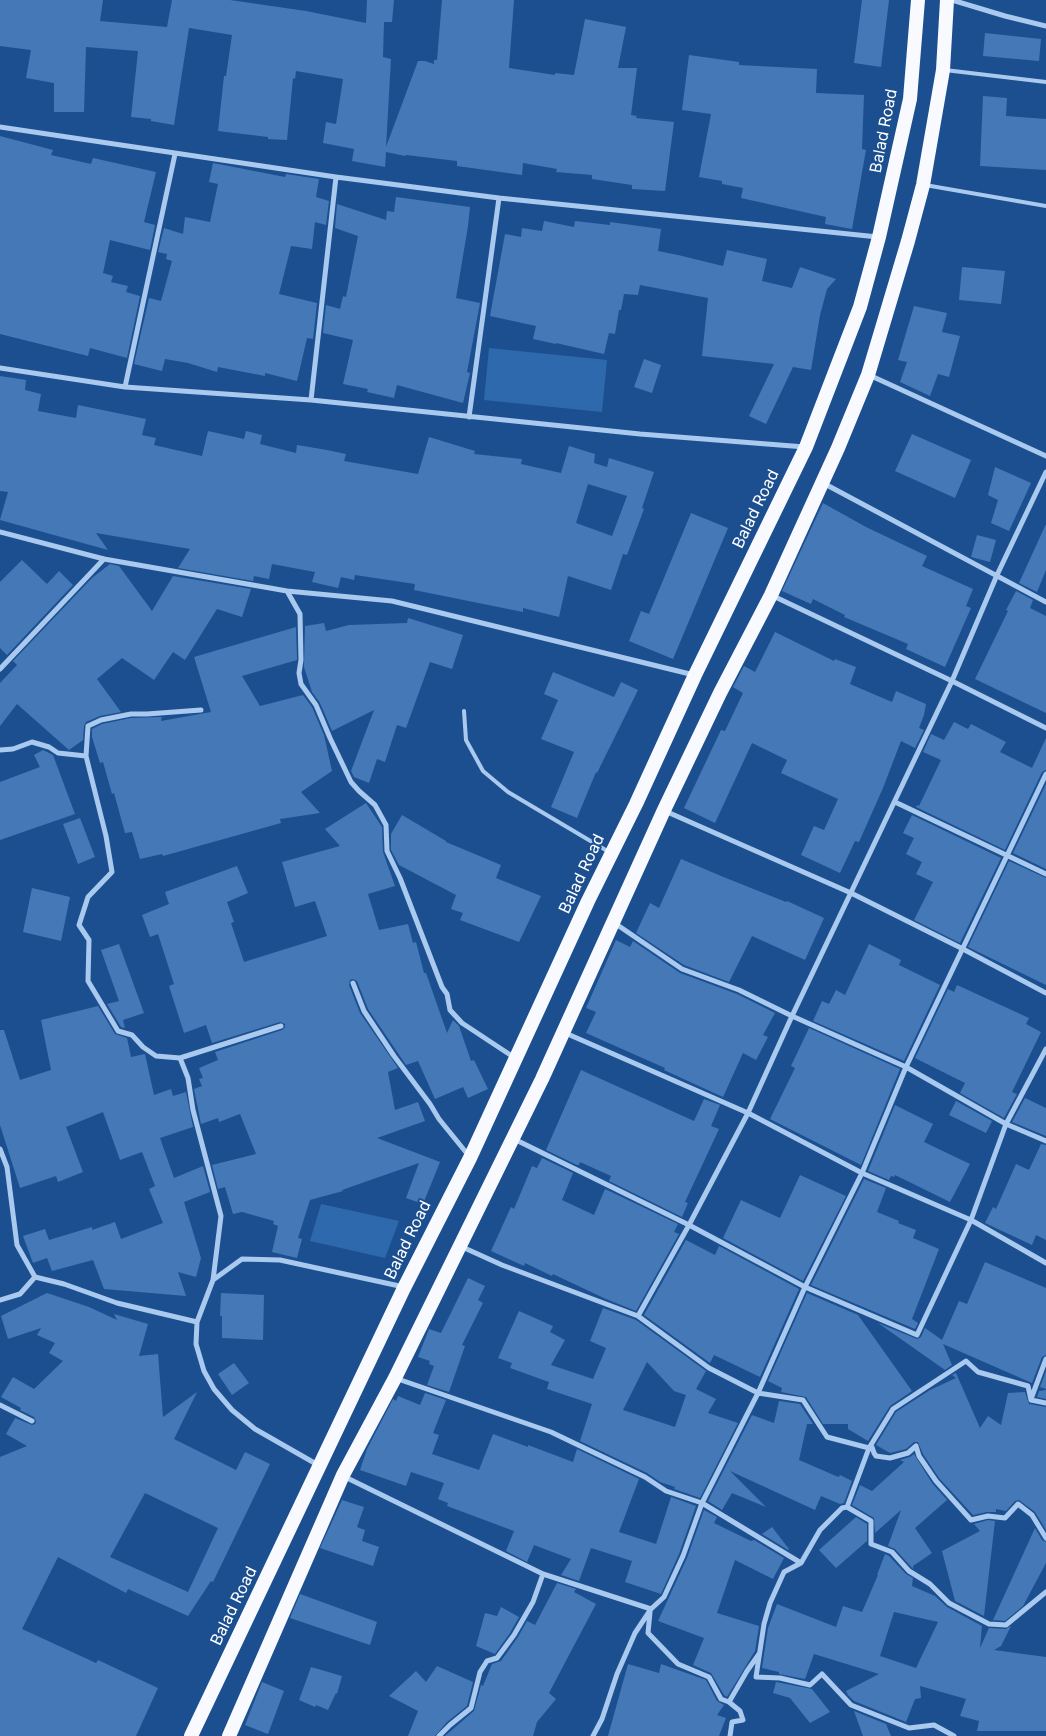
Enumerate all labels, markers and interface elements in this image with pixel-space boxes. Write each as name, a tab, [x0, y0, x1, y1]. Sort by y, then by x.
street label: Balad Road	[866, 87, 902, 175]
street label: Balad Road	[729, 467, 783, 551]
street label: Balad Road	[555, 831, 609, 917]
street label: Balad Road	[381, 1198, 435, 1282]
street label: Balad Road	[207, 1564, 261, 1648]

